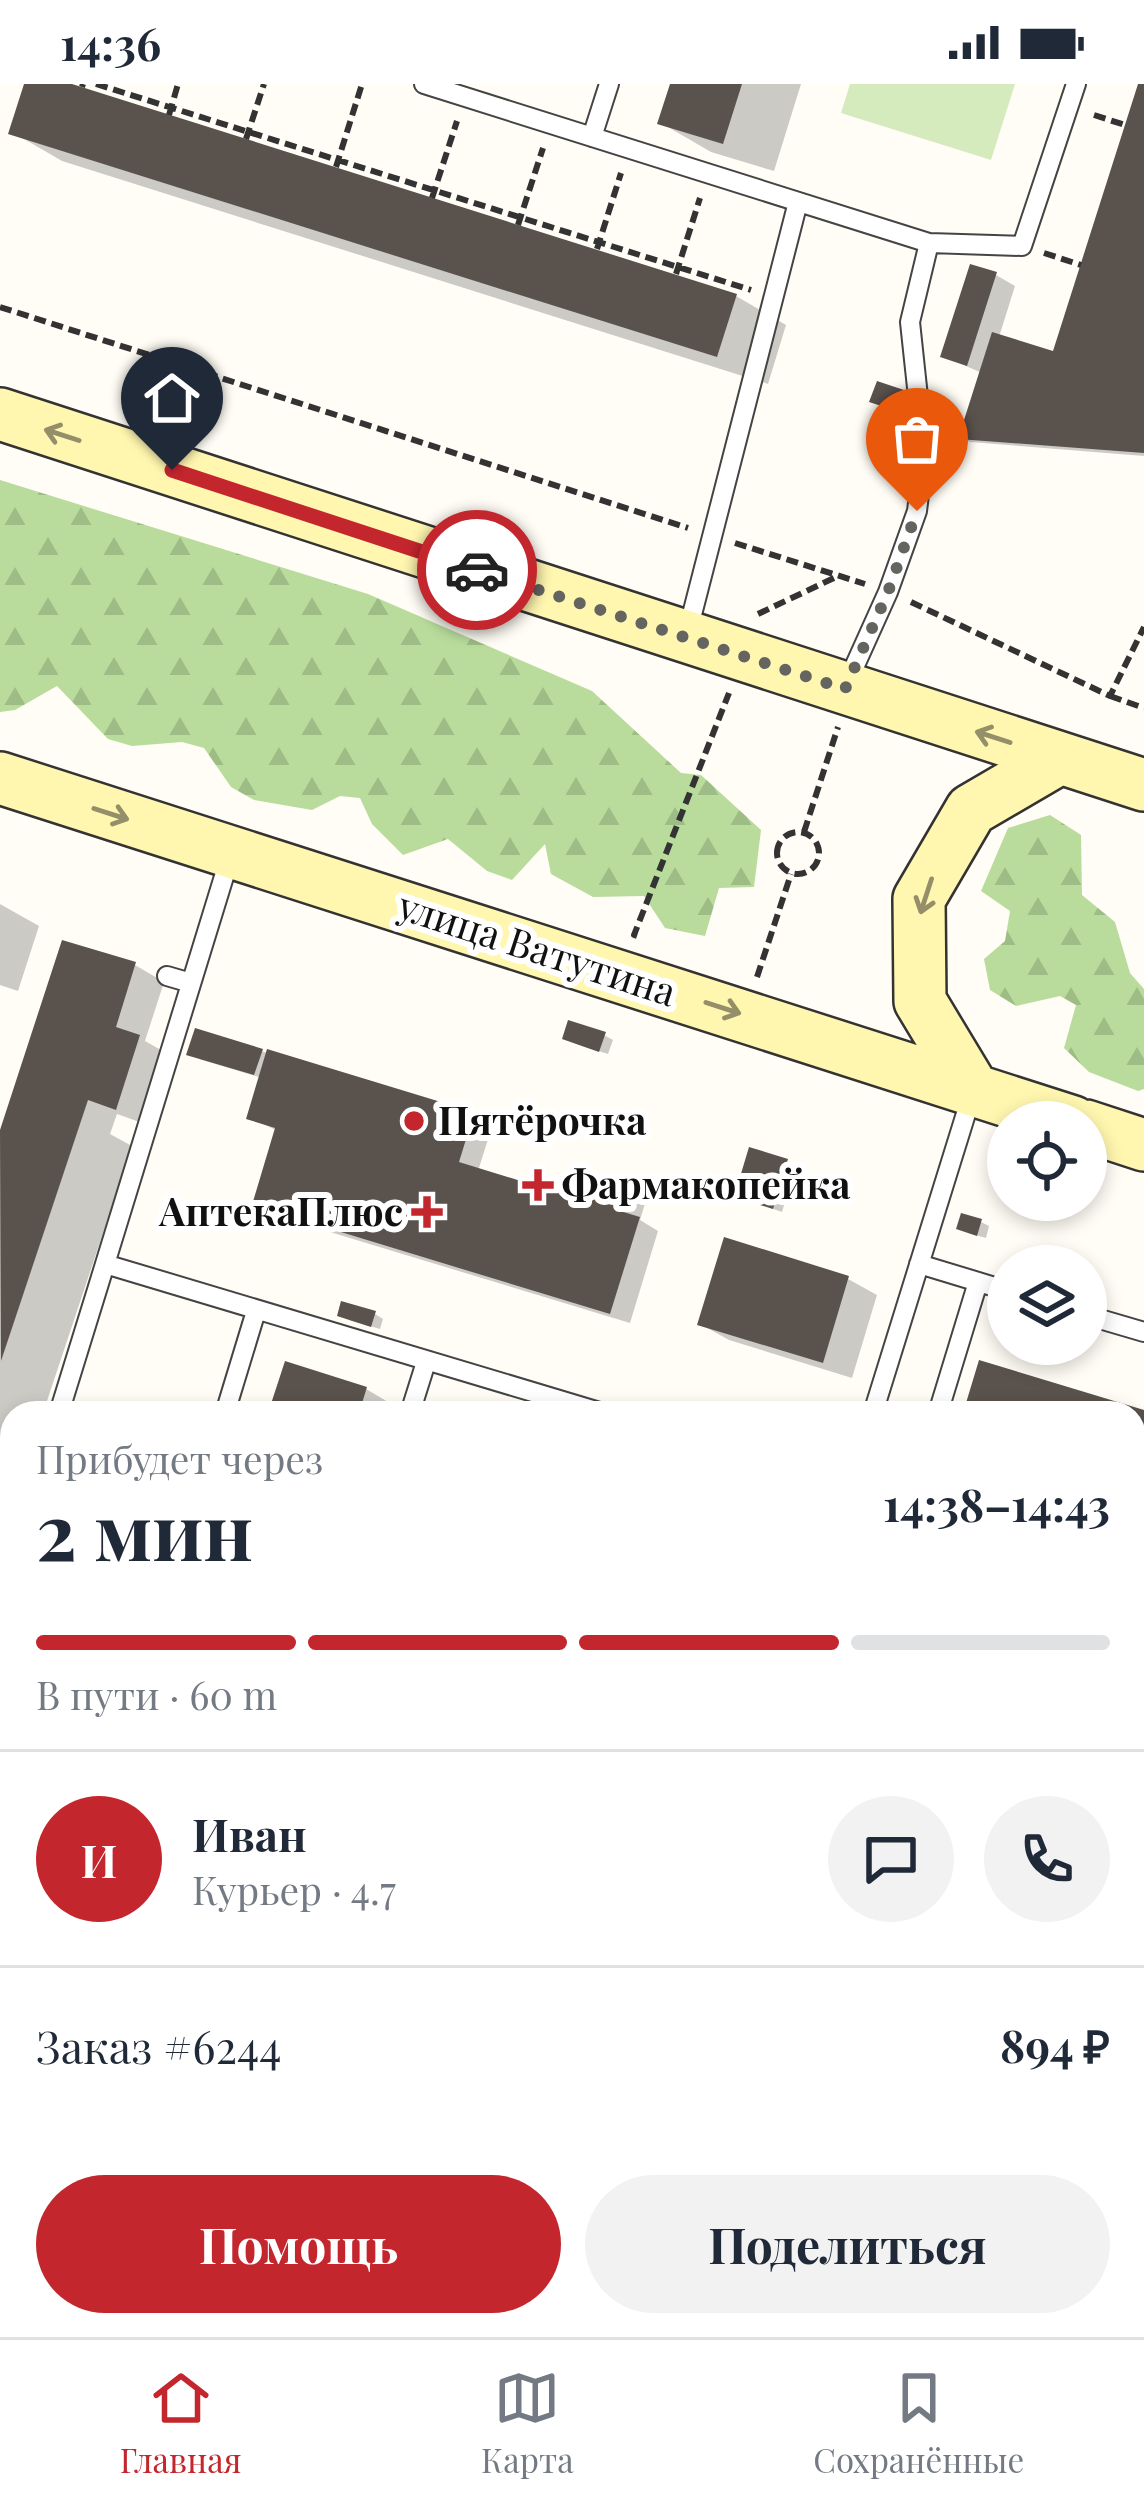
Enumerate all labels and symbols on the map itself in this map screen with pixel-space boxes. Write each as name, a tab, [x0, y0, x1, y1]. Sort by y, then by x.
pin	[121, 347, 223, 470]
pin	[866, 388, 968, 511]
one-way arrow	[44, 422, 82, 444]
courier	[417, 510, 537, 630]
one-way arrow	[975, 724, 1013, 746]
one-way arrow	[91, 804, 129, 826]
one-way arrow	[914, 876, 936, 914]
street label: улица Ватутина	[391, 877, 684, 1017]
one-way arrow	[703, 999, 741, 1021]
place label: Пятёрочка	[438, 1093, 646, 1145]
marker: Пятёрочка	[401, 1108, 427, 1134]
place label: Фармакопейка	[562, 1157, 851, 1209]
marker: Фармакопейка	[525, 1172, 551, 1198]
place label: АптекаПлюс	[158, 1184, 403, 1236]
marker: АптекаПлюс	[414, 1199, 440, 1225]

